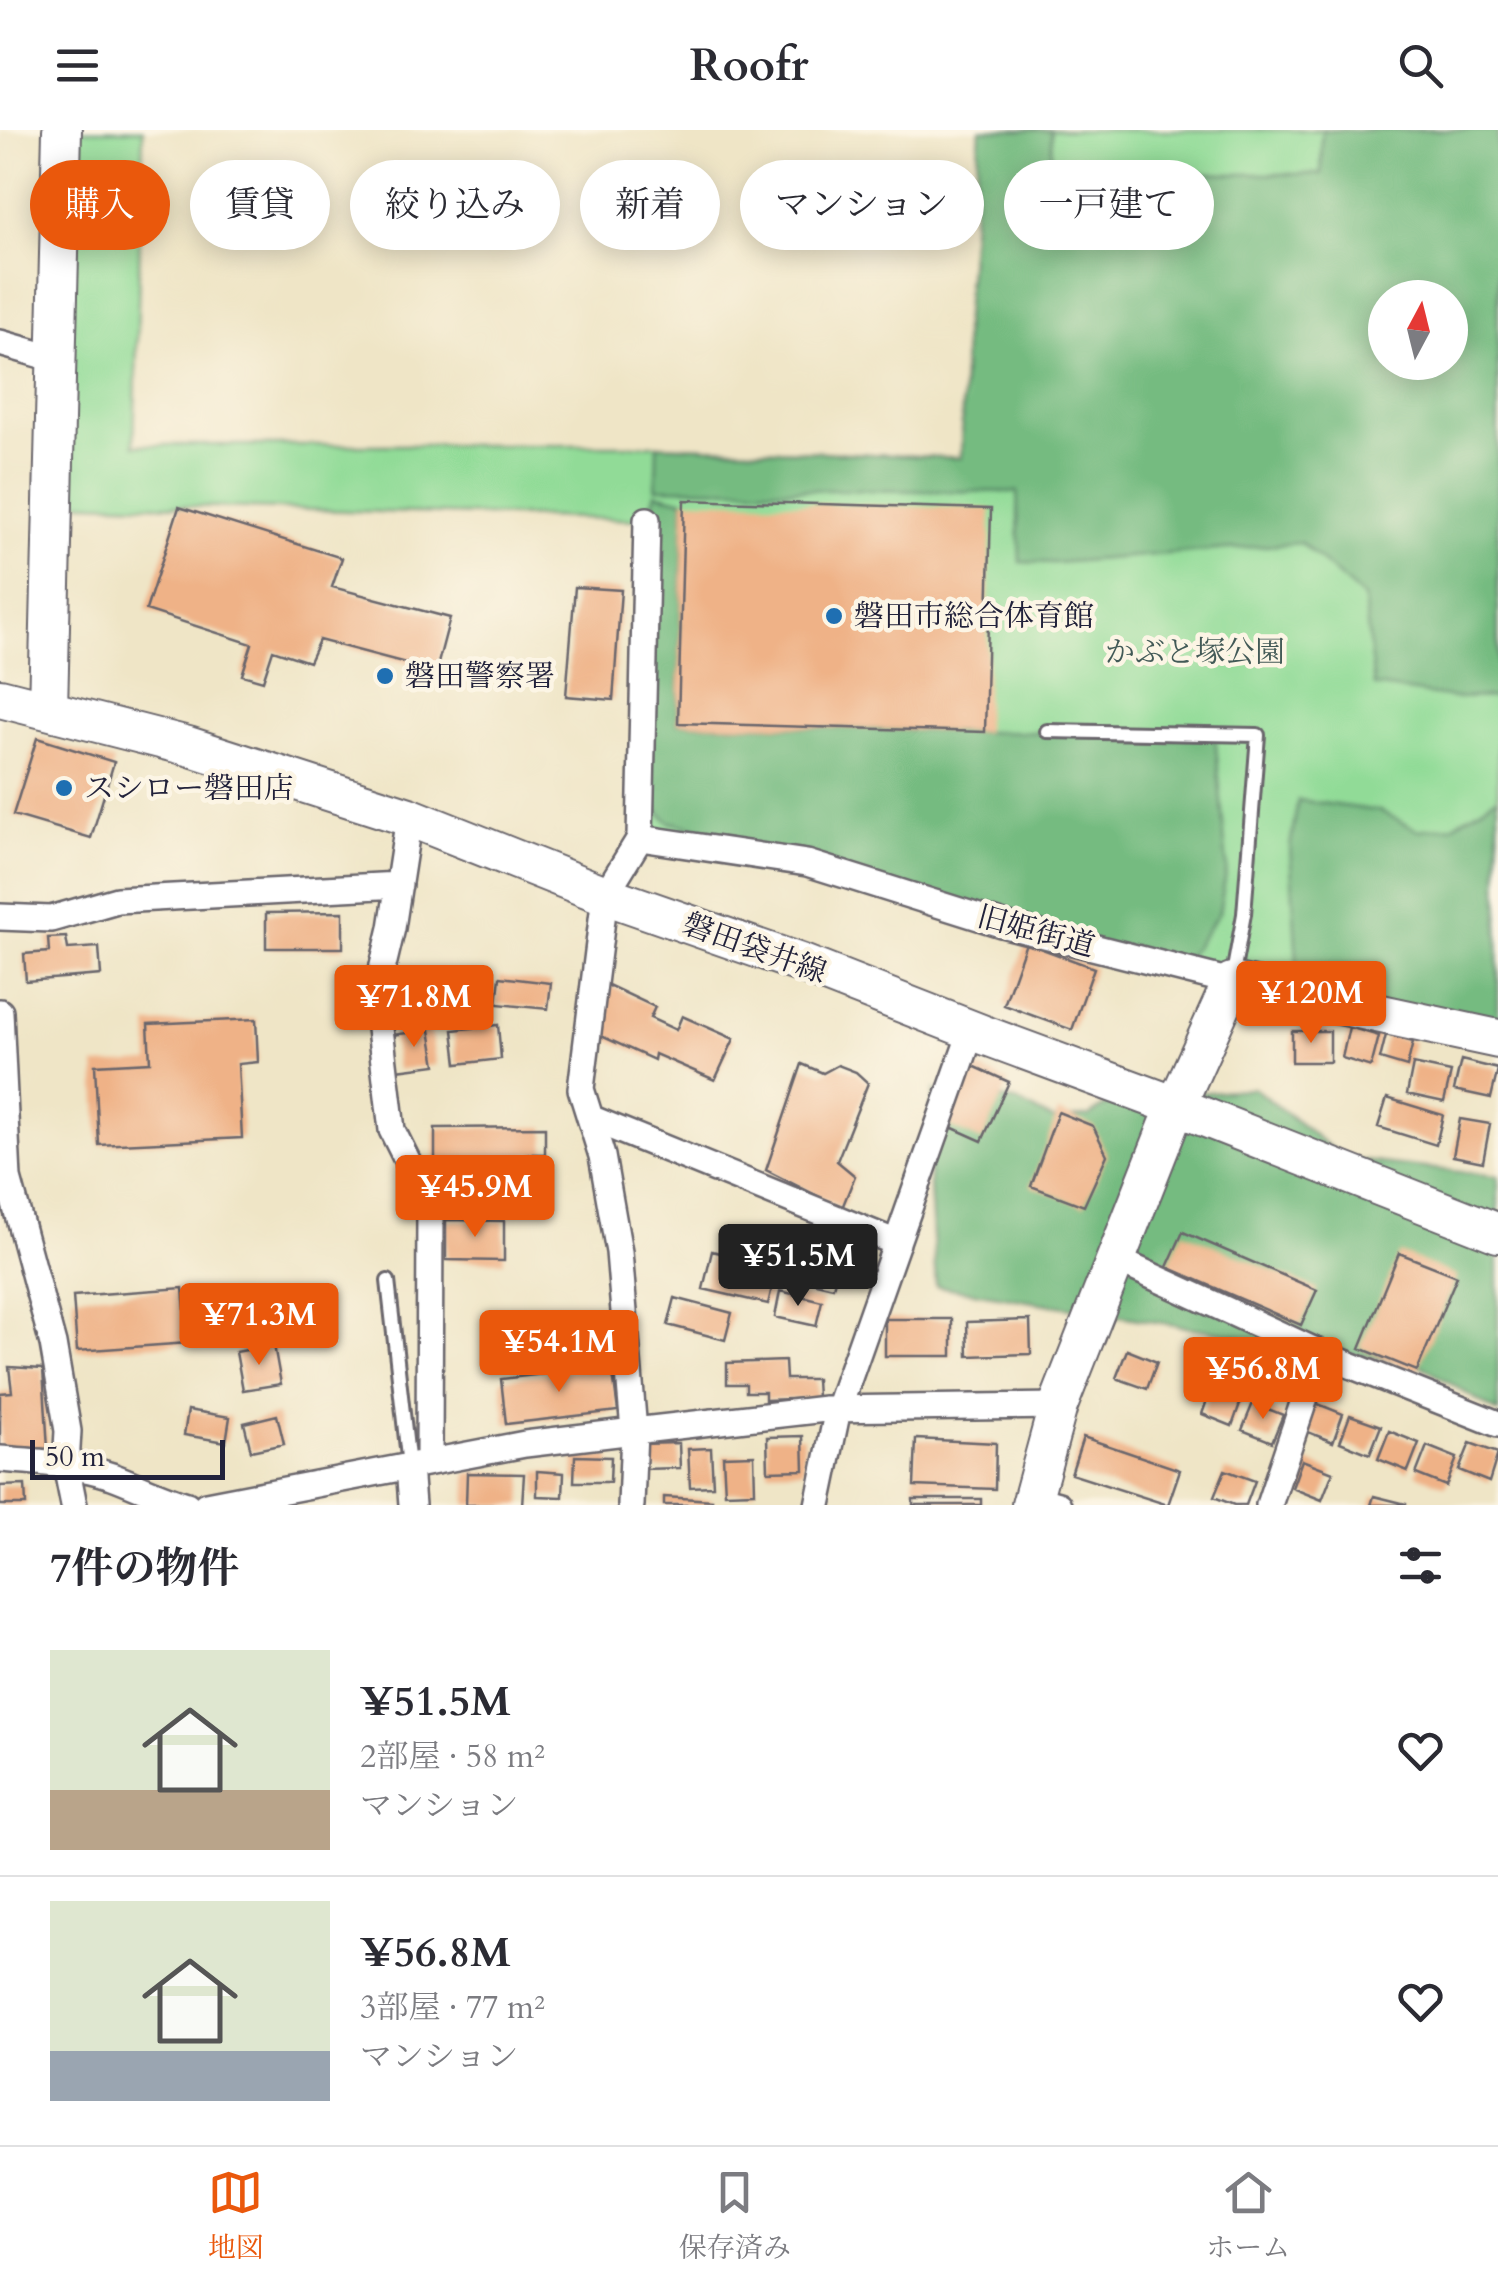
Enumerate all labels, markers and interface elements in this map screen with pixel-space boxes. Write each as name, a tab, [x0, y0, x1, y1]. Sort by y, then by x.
text: Roofr	[689, 35, 809, 96]
icon: menu	[50, 38, 105, 93]
icon: search	[1393, 38, 1448, 93]
chip: 購入	[30, 160, 170, 250]
chip: 賃貸	[190, 160, 330, 250]
chip: 絞り込み	[350, 160, 560, 250]
chip: 新着	[580, 160, 720, 250]
chip: マンション	[740, 160, 984, 250]
chip: 一戸建て	[1004, 160, 1214, 250]
north arrow	[1368, 280, 1468, 380]
map controls	[1368, 280, 1468, 380]
place label: 磐田市総合体育館	[854, 596, 1094, 637]
marker: 磐田市総合体育館	[823, 605, 845, 627]
park label: かぶと塚公園	[1105, 632, 1285, 673]
place label: 磐田警察署	[405, 656, 555, 697]
marker: 磐田警察署	[374, 665, 396, 687]
place label: スシロー磐田店	[84, 768, 294, 809]
marker: スシロー磐田店	[53, 777, 75, 799]
street label: 旧姫街道	[973, 896, 1099, 967]
street label: 磐田袋井線	[677, 904, 832, 993]
pin: ¥120M	[1241, 961, 1381, 1046]
pin: ¥71.8M	[333, 965, 495, 1050]
text: ¥120M	[1258, 971, 1364, 1015]
text: ¥71.8M	[356, 975, 472, 1019]
pin: ¥45.9M	[394, 1155, 556, 1240]
text: ¥45.9M	[417, 1165, 533, 1209]
pin: ¥51.5M	[717, 1224, 879, 1309]
text: ¥51.5M	[740, 1234, 856, 1278]
pin: ¥71.3M	[178, 1283, 340, 1368]
text: ¥71.3M	[201, 1293, 317, 1337]
pin: ¥54.1M	[478, 1310, 640, 1395]
text: ¥54.1M	[501, 1320, 617, 1364]
pin: ¥56.8M	[1182, 1337, 1344, 1422]
text: ¥56.8M	[1205, 1347, 1321, 1391]
scale bar	[30, 1435, 225, 1480]
text: 50 m	[45, 1438, 105, 1476]
icon: filters	[1393, 1538, 1448, 1593]
text: 7件の物件	[50, 1540, 240, 1597]
text: ¥51.5M	[360, 1673, 511, 1730]
icon: home	[130, 1690, 250, 1810]
icon: heart	[1393, 1723, 1448, 1778]
text: 2部屋 · 58 m²	[360, 1735, 545, 1779]
text: マンション	[360, 1784, 519, 1828]
text: ¥56.8M	[360, 1924, 511, 1981]
icon: home	[130, 1941, 250, 2061]
icon: heart	[1393, 1974, 1448, 2029]
text: 3部屋 · 77 m²	[360, 1986, 545, 2030]
text: マンション	[360, 2035, 519, 2079]
tab: 地図	[208, 2165, 264, 2267]
tab: 保存済み	[679, 2165, 791, 2267]
tab: ホーム	[1206, 2165, 1290, 2267]

